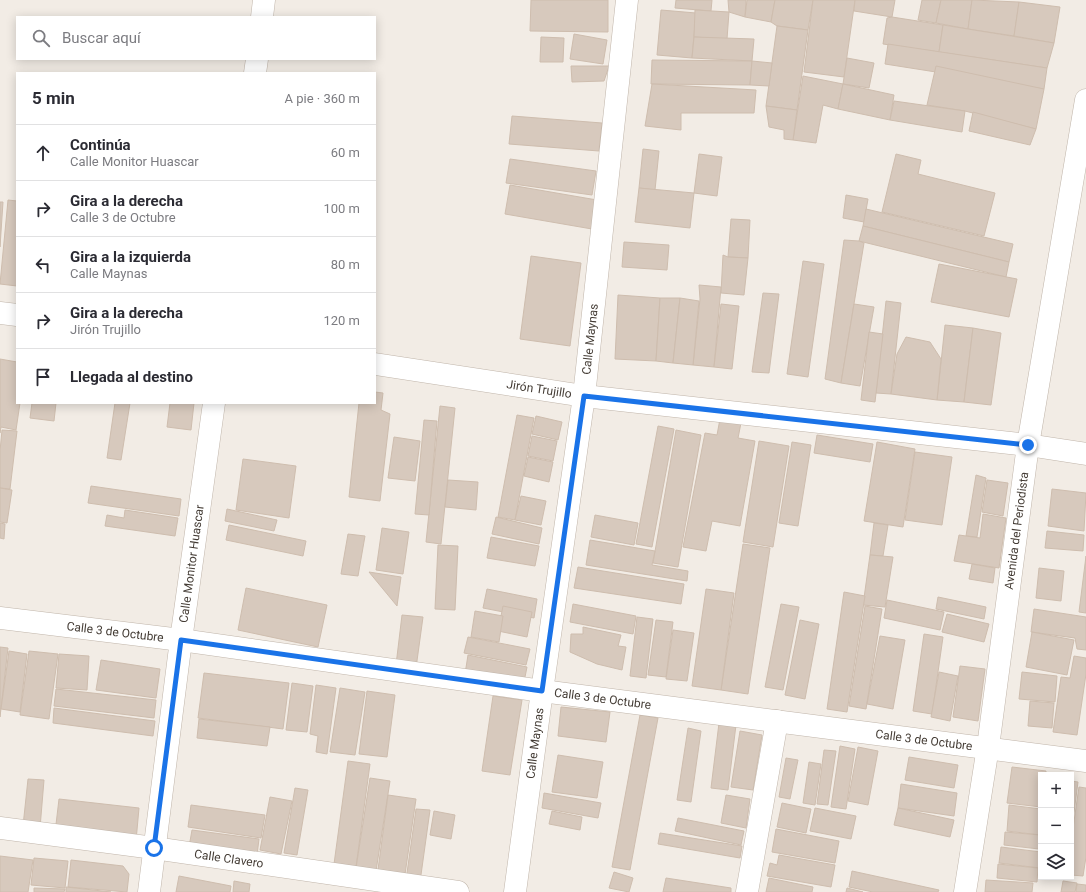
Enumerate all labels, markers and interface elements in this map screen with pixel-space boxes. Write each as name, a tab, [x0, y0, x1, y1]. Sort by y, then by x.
search box	[16, 16, 376, 60]
icon: search	[30, 27, 52, 49]
text: Buscar aquí	[62, 29, 141, 47]
text: 5 min	[32, 88, 75, 108]
text: A pie · 360 m	[285, 91, 360, 106]
text: Continúa	[70, 136, 131, 154]
icon: ahead	[32, 142, 54, 164]
text: 60 m	[331, 145, 360, 160]
text: Calle Monitor Huascar	[70, 154, 199, 169]
text: Gira a la derecha	[70, 192, 183, 210]
icon: right	[32, 198, 54, 220]
text: 100 m	[323, 201, 360, 216]
text: Calle 3 de Octubre	[70, 210, 176, 225]
text: Gira a la izquierda	[70, 248, 191, 266]
icon: left	[32, 254, 54, 276]
text: 80 m	[331, 257, 360, 272]
text: Calle Maynas	[70, 266, 147, 281]
street label: Calle Maynas	[579, 303, 601, 375]
text: Gira a la derecha	[70, 304, 183, 322]
icon: right	[32, 310, 54, 332]
text: 120 m	[323, 313, 360, 328]
text: Jirón Trujillo	[70, 322, 141, 337]
icon: arrive	[32, 366, 54, 388]
text: Llegada al destino	[70, 368, 193, 386]
street label: Jirón Trujillo	[506, 377, 573, 401]
route end	[1019, 436, 1037, 454]
street label: Avenida del Periodista	[1002, 471, 1031, 590]
street label: Calle Monitor Huascar	[176, 504, 207, 624]
street label: Calle 3 de Octubre	[66, 619, 164, 645]
street label: Calle 3 de Octubre	[553, 686, 652, 712]
street label: Calle Maynas	[523, 707, 547, 780]
street label: Calle 3 de Octubre	[875, 727, 973, 753]
map controls	[1038, 772, 1074, 880]
button: +	[1038, 772, 1074, 808]
button: −	[1038, 808, 1074, 844]
route start	[145, 839, 163, 857]
button: layers	[1038, 844, 1074, 880]
street label: Calle Clavero	[193, 847, 265, 871]

